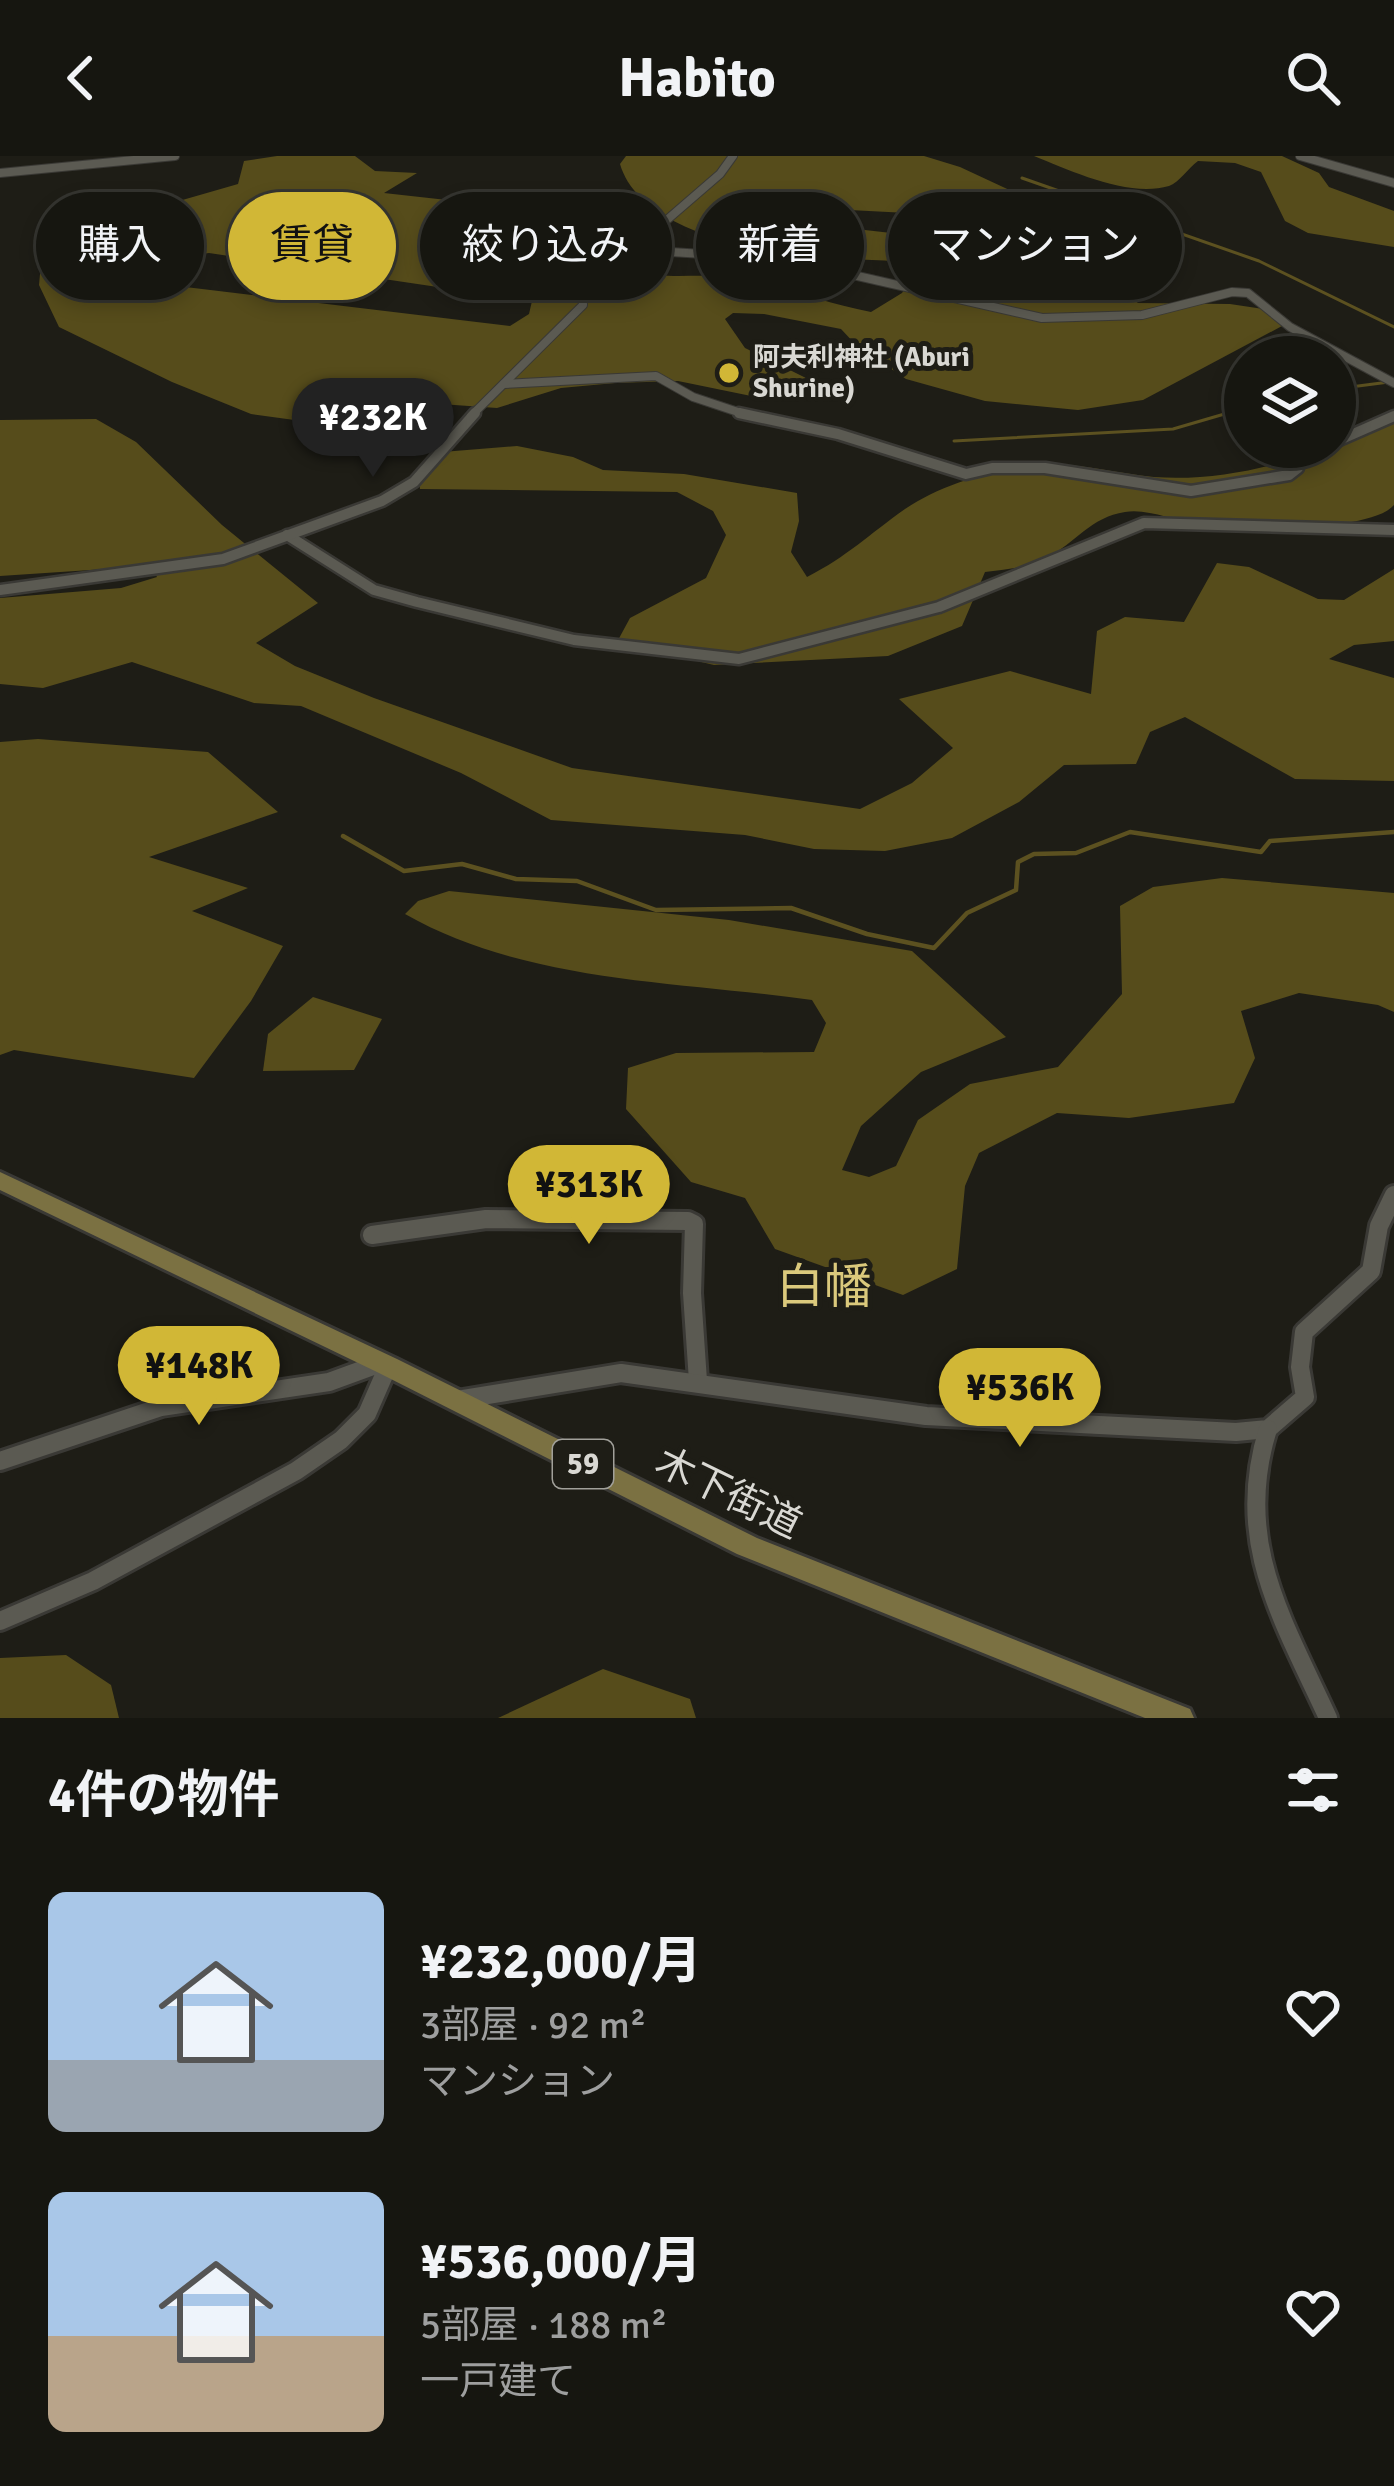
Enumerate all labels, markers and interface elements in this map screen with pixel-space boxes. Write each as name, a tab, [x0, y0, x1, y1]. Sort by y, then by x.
icon: back	[48, 45, 114, 111]
text: Habito	[618, 45, 776, 112]
icon: search	[1280, 45, 1346, 111]
chip: 購入	[36, 192, 204, 300]
chip: 賃貸	[228, 192, 396, 300]
chip: 絞り込み	[420, 192, 672, 300]
chip: 新着	[696, 192, 864, 300]
chip: マンション	[888, 192, 1182, 300]
map controls	[1224, 336, 1356, 468]
button: layers	[1224, 336, 1356, 468]
place label: 阿夫利神社 (Aburi Shurine)	[753, 341, 970, 405]
marker: 阿夫利神社 (Aburi Shurine)	[716, 360, 742, 386]
pin: ¥232K	[289, 378, 457, 480]
text: ¥232K	[319, 393, 427, 441]
pin: ¥313K	[505, 1145, 673, 1247]
text: ¥313K	[535, 1160, 643, 1208]
district label: 白幡	[776, 1258, 872, 1317]
pin: ¥148K	[115, 1326, 283, 1428]
text: ¥148K	[145, 1341, 253, 1389]
pin: ¥536K	[936, 1348, 1104, 1450]
text: ¥536K	[966, 1363, 1074, 1411]
street label: 木下街道	[648, 1437, 809, 1549]
road number: 59	[553, 1440, 613, 1488]
icon: filters	[1280, 1757, 1346, 1823]
text: 4件の物件	[48, 1764, 280, 1827]
text: ¥232,000/月	[420, 1930, 702, 1993]
icon: home	[144, 1940, 288, 2084]
icon: heart	[1280, 1979, 1346, 2045]
text: 3部屋 · 92 m²	[420, 2001, 646, 2049]
text: マンション	[420, 2057, 615, 2105]
text: ¥536,000/月	[420, 2230, 702, 2293]
icon: home	[144, 2240, 288, 2384]
icon: heart	[1280, 2279, 1346, 2345]
text: 5部屋 · 188 m²	[420, 2301, 667, 2349]
text: 一戸建て	[420, 2357, 576, 2405]

